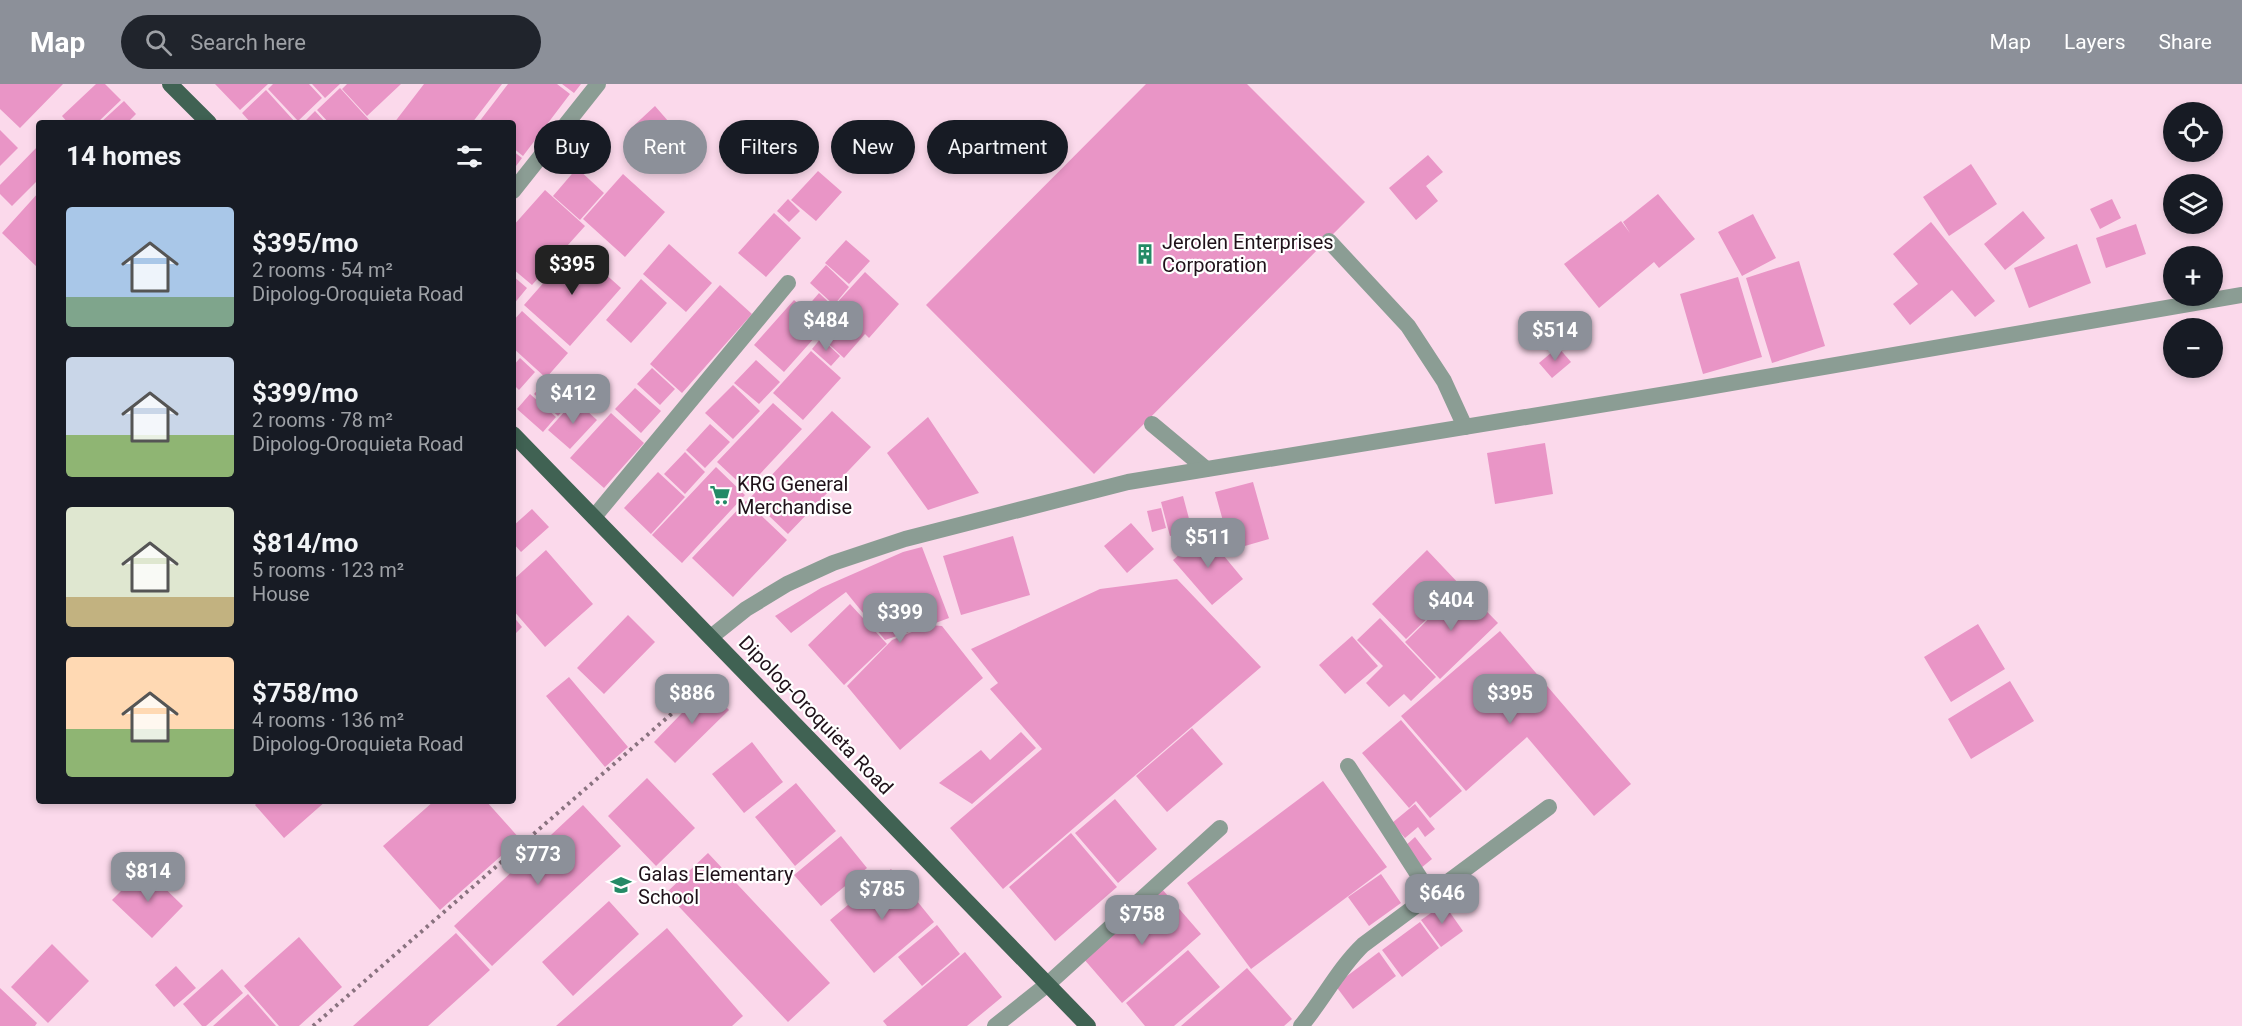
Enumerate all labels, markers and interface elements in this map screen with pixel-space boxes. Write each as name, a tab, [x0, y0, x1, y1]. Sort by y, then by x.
search box	[121, 15, 541, 69]
text: Map	[30, 26, 85, 59]
icon: search	[142, 26, 175, 59]
text: Search here	[190, 30, 306, 55]
text: Map	[1989, 30, 2031, 54]
text: Layers	[2064, 30, 2125, 54]
text: Share	[2158, 30, 2212, 54]
map controls	[2163, 102, 2223, 378]
button: locate	[2163, 102, 2223, 162]
chip: Buy	[534, 120, 611, 174]
chip: Rent	[623, 120, 707, 174]
chip: Filters	[719, 120, 819, 174]
chip: New	[831, 120, 915, 174]
chip: Apartment	[927, 120, 1068, 174]
icon: filters	[453, 140, 486, 173]
text: 14 homes	[66, 141, 181, 171]
button: layers	[2163, 174, 2223, 234]
text: $395/mo	[252, 228, 359, 258]
place label: Jerolen Enterprises Corporation	[1162, 230, 1334, 277]
icon: home	[114, 231, 186, 303]
building icon: Jerolen Enterprises Corporation	[1133, 242, 1157, 266]
pin: $395	[536, 245, 608, 296]
button: +	[2163, 246, 2223, 306]
text: $395	[549, 252, 595, 276]
text: 2 rooms · 54 m²	[252, 258, 393, 282]
text: Dipolog-Oroquieta Road	[252, 282, 464, 306]
pin: $484	[790, 301, 862, 352]
text: $484	[803, 308, 849, 332]
pin: $514	[1519, 311, 1591, 362]
text: $514	[1532, 318, 1578, 342]
button: −	[2163, 318, 2223, 378]
pin: $412	[537, 374, 609, 425]
text: $399/mo	[252, 378, 359, 408]
icon: home	[114, 381, 186, 453]
text: $412	[550, 381, 596, 405]
text: 2 rooms · 78 m²	[252, 408, 393, 432]
text: Dipolog-Oroquieta Road	[252, 432, 464, 456]
place label: KRG General Merchandise	[737, 472, 852, 519]
supermarket icon: KRG General Merchandise	[708, 483, 732, 507]
pin: $511	[1172, 518, 1244, 569]
text: $511	[1185, 525, 1231, 549]
text: $814/mo	[252, 528, 359, 558]
icon: home	[114, 531, 186, 603]
text: 5 rooms · 123 m²	[252, 558, 404, 582]
pin: $404	[1415, 581, 1487, 632]
text: House	[252, 582, 310, 606]
text: $404	[1428, 588, 1474, 612]
pin: $399	[864, 593, 936, 644]
text: $399	[877, 600, 923, 624]
street label: Dipolog-Oroquieta Road	[734, 631, 898, 799]
pin: $886	[656, 674, 728, 725]
pin: $395	[1474, 674, 1546, 725]
text: $758/mo	[252, 678, 359, 708]
icon: home	[114, 681, 186, 753]
text: $886	[669, 681, 715, 705]
text: $395	[1487, 681, 1533, 705]
text: 4 rooms · 136 m²	[252, 708, 404, 732]
text: Dipolog-Oroquieta Road	[252, 732, 464, 756]
pin: $773	[502, 835, 574, 886]
text: $773	[515, 842, 561, 866]
pin: $814	[112, 852, 184, 903]
text: $814	[125, 859, 171, 883]
place label: Galas Elementary School	[638, 862, 794, 909]
pin: $785	[846, 870, 918, 921]
school or university icon: Galas Elementary School	[609, 873, 633, 897]
pin: $646	[1406, 874, 1478, 925]
text: $785	[859, 877, 905, 901]
text: $646	[1419, 881, 1465, 905]
pin: $758	[1106, 895, 1178, 946]
text: $758	[1119, 902, 1165, 926]

